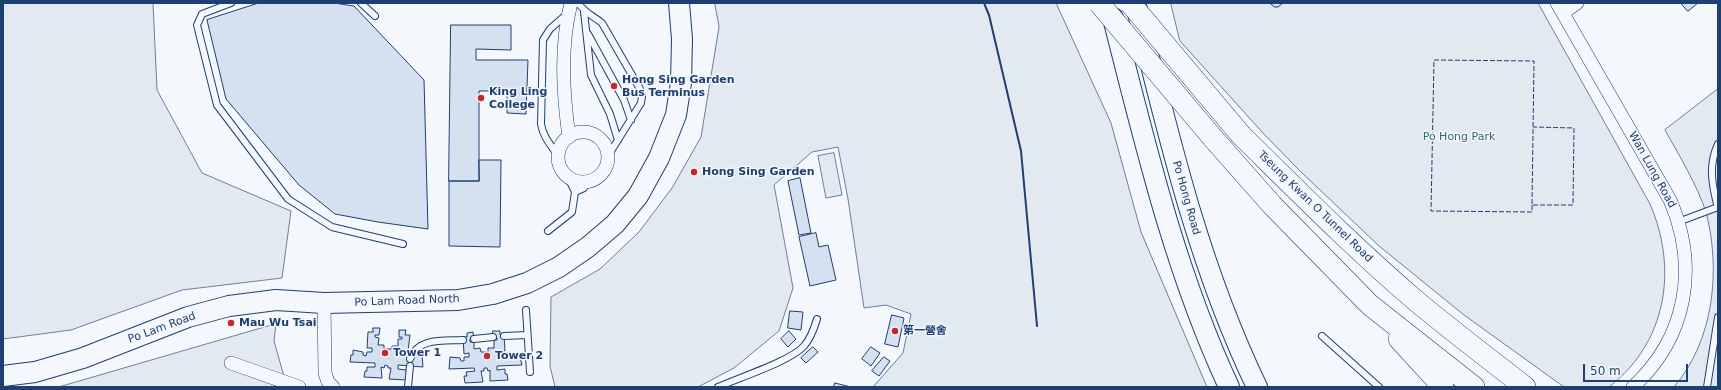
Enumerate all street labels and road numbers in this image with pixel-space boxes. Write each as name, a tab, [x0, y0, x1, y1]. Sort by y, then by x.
street label: Wan Lung Road	[1626, 129, 1678, 211]
street label: Tseung Kwan O Tunnel Road	[1255, 149, 1375, 265]
street label: Po Hong Road	[1169, 159, 1203, 237]
street label: Po Lam Road North	[354, 293, 460, 309]
street label: Po Lam Road	[126, 310, 198, 346]

